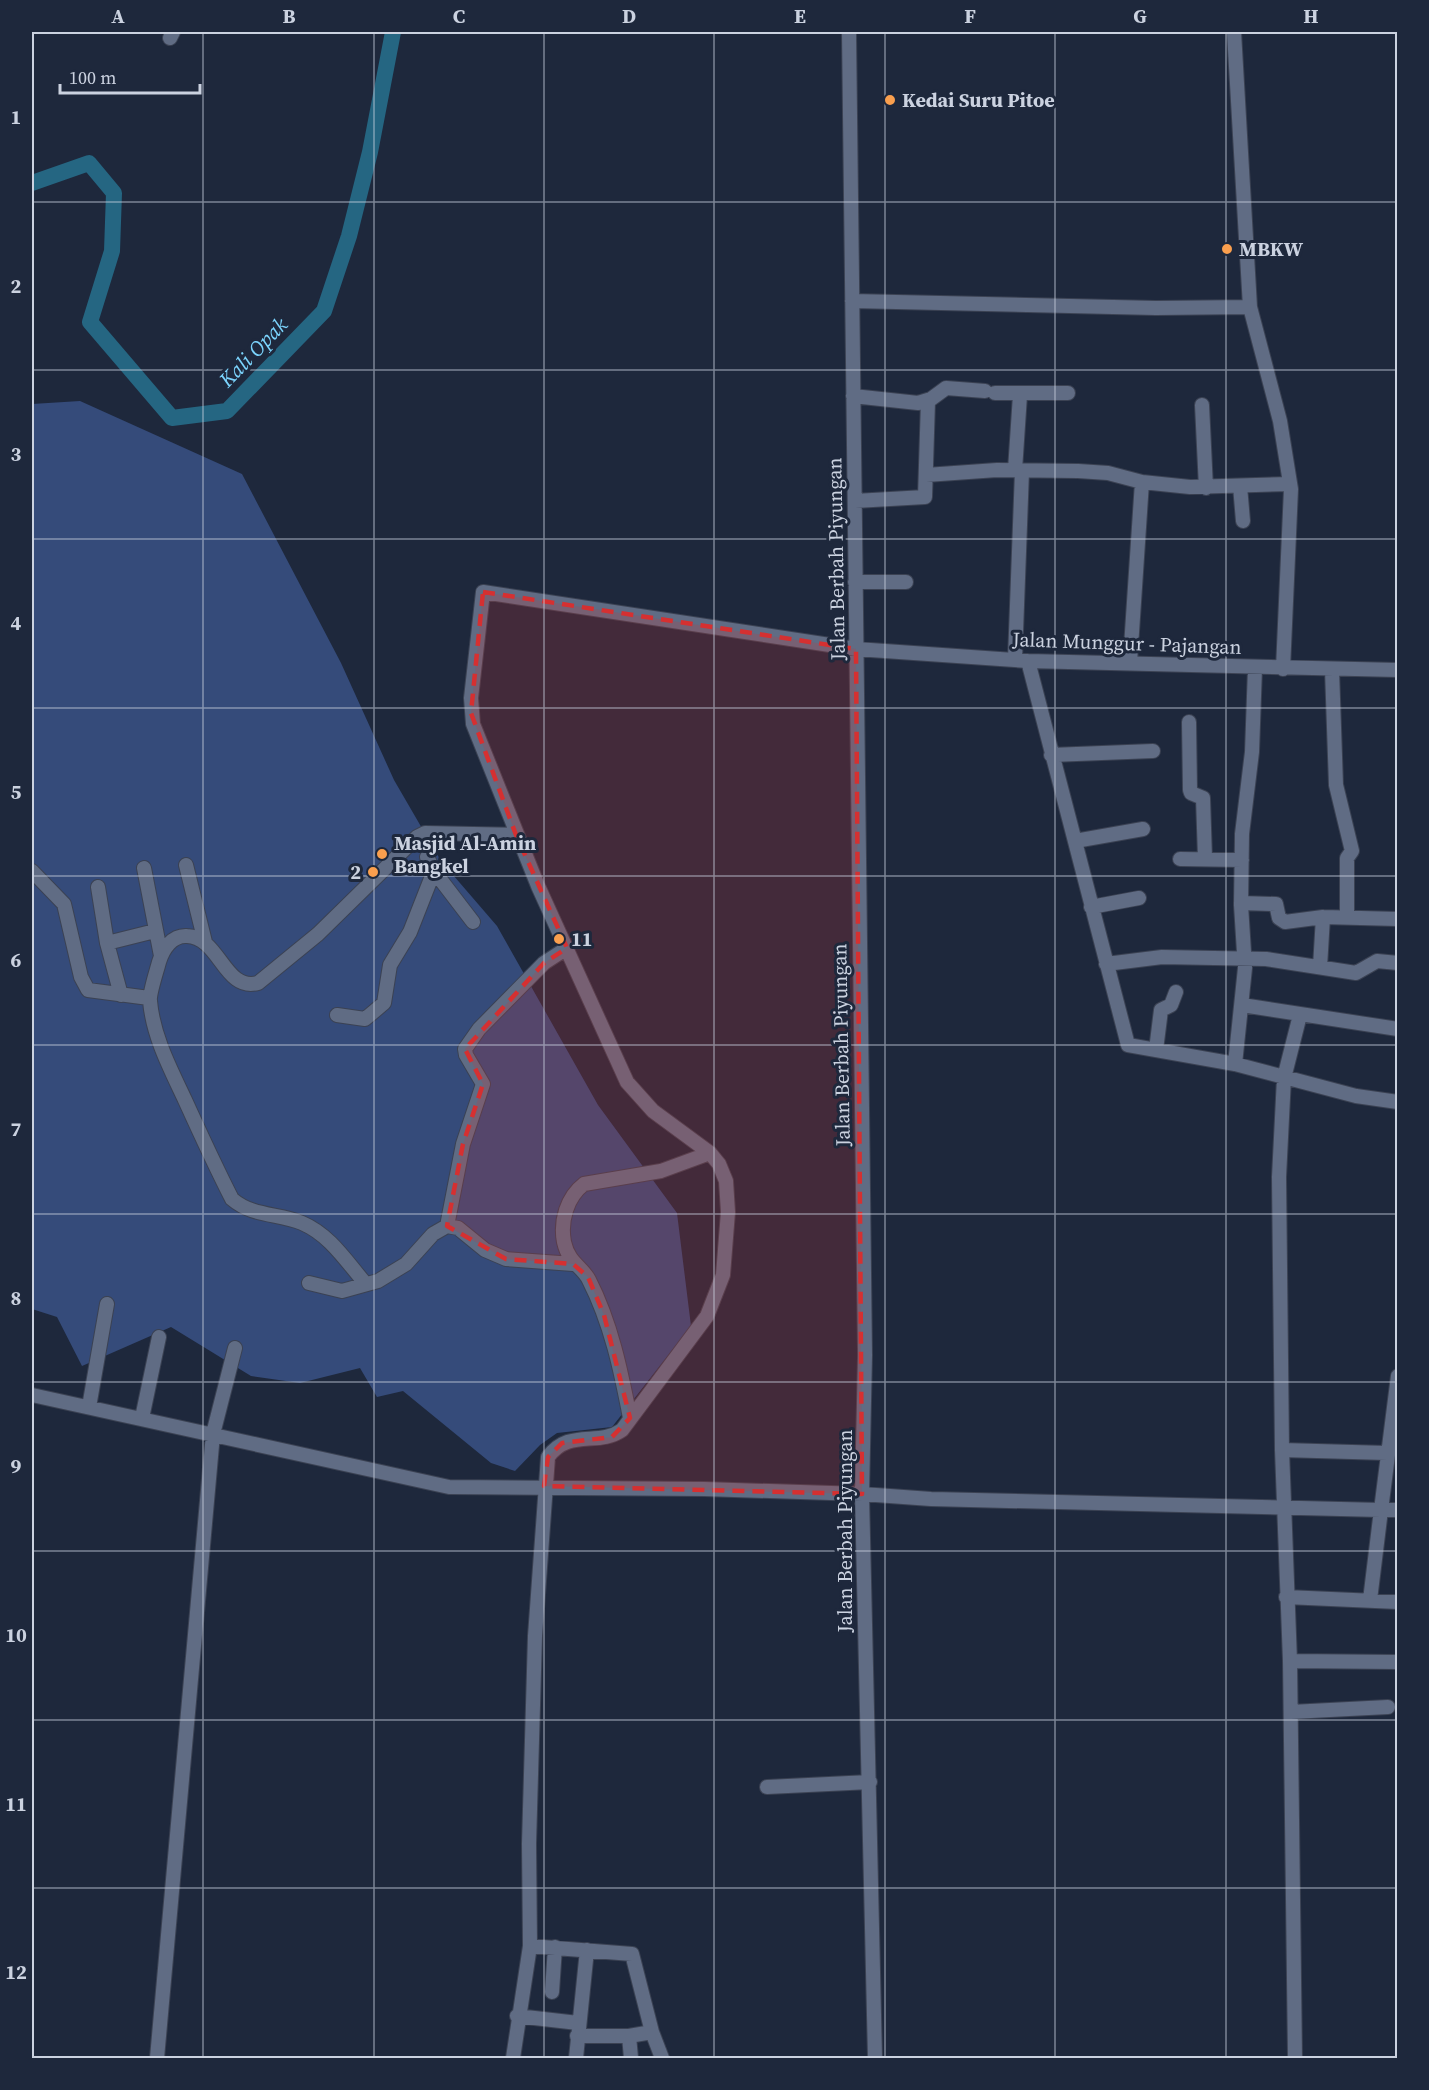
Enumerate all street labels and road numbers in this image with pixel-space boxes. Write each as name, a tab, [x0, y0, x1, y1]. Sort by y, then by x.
street label: Jalan Berbah Piyungan	[820, 457, 852, 662]
street label: Jalan Munggur - Pajangan	[1011, 625, 1242, 661]
street label: Jalan Berbah Piyungan	[825, 943, 857, 1148]
street label: Jalan Berbah Piyungan	[831, 1430, 859, 1634]

